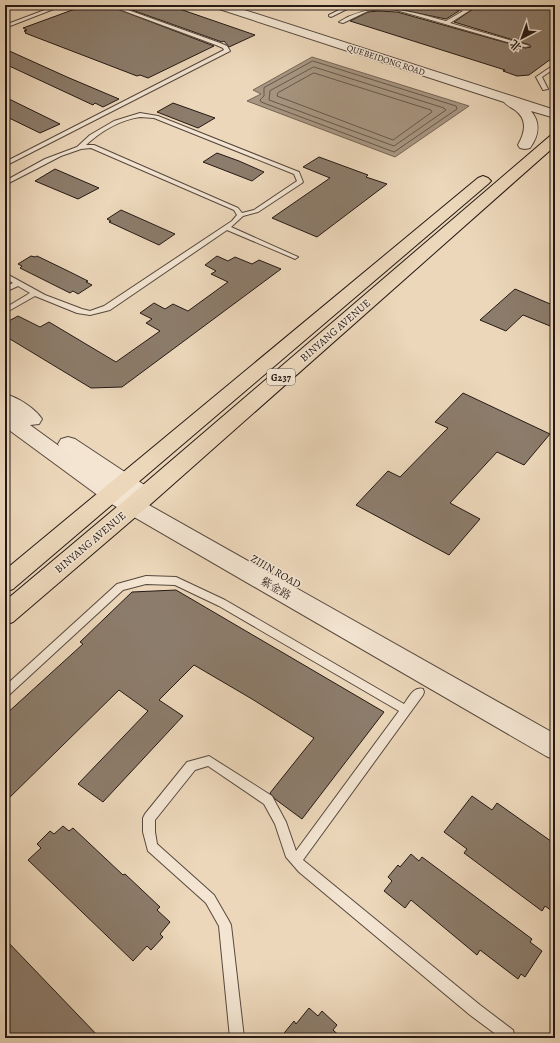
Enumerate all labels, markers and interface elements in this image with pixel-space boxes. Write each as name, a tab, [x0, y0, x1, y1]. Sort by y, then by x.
north arrow	[502, 18, 542, 58]
text: 北	[507, 36, 525, 54]
street label: QUEBEIDONG ROAD	[345, 42, 427, 78]
street label: BINYANG AVENUE	[297, 296, 374, 365]
road number: G237	[267, 369, 295, 385]
street label: BINYANG AVENUE	[51, 508, 129, 577]
street label: ZIJIN ROAD	[248, 551, 304, 592]
street label: 紫金路	[258, 574, 294, 603]

